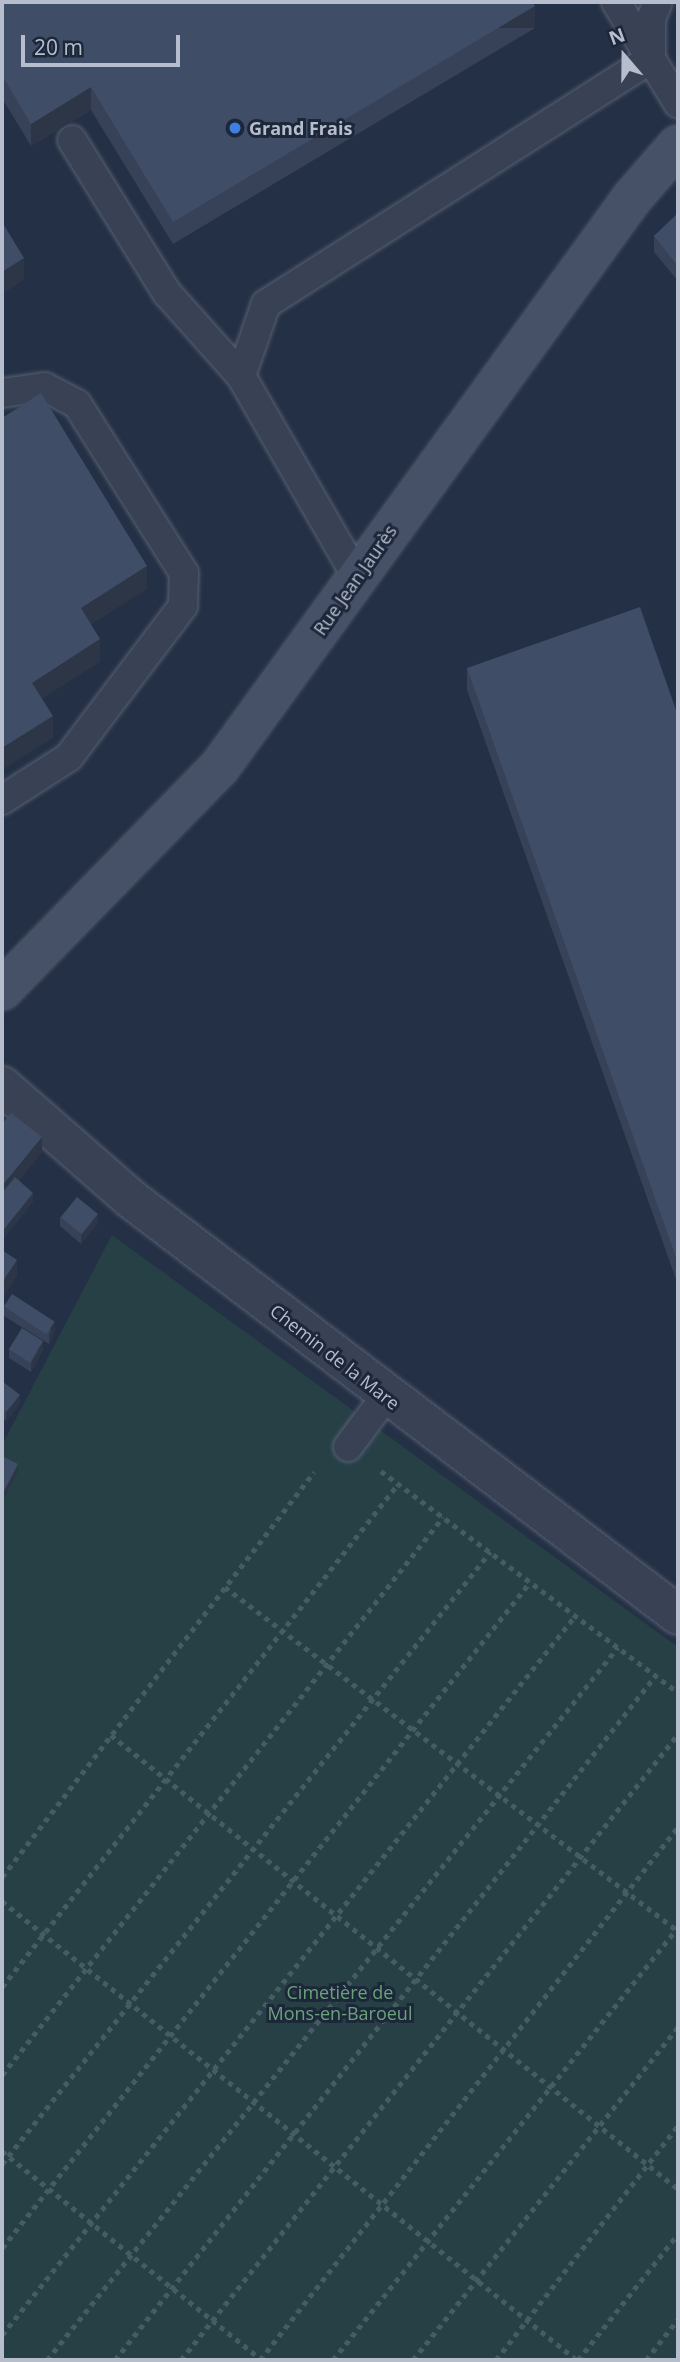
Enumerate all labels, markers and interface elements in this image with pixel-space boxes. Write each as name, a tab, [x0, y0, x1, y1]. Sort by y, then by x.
scale bar	[24, 21, 184, 65]
north arrow	[589, 21, 659, 91]
text: N	[605, 21, 629, 51]
text: 20 m	[34, 33, 83, 61]
place label: Grand Frais	[249, 117, 352, 139]
marker: Grand Frais	[227, 120, 243, 136]
street label: Rue Jean Jaurès	[309, 521, 401, 639]
street label: Chemin de la Mare	[266, 1300, 404, 1414]
park label: Cimetière de Mons-en-Baroeul	[268, 1982, 412, 2024]

